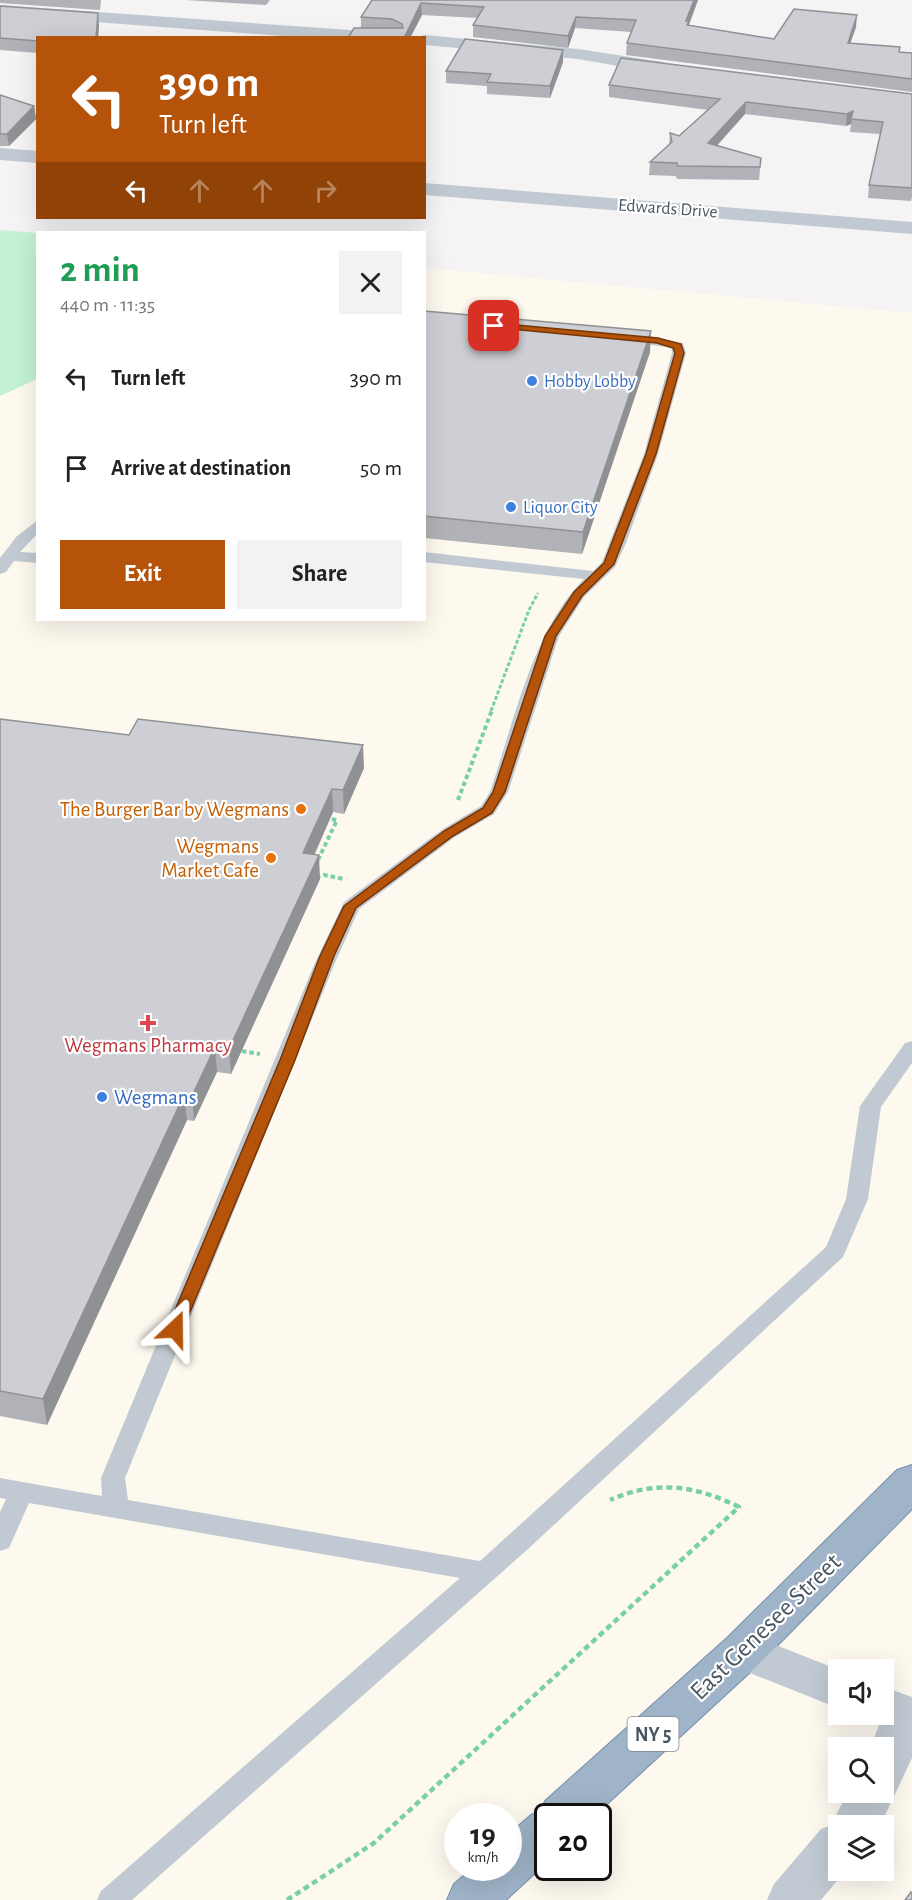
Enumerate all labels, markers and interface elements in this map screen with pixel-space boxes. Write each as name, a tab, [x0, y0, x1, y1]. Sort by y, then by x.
icon: left	[60, 60, 138, 138]
text: 390 m	[159, 62, 260, 104]
text: Turn left	[159, 111, 247, 138]
icon: left	[120, 174, 153, 207]
icon: ahead	[183, 174, 216, 207]
icon: ahead	[246, 174, 279, 207]
icon: right	[309, 174, 342, 207]
street label: Edwards Drive	[618, 197, 718, 221]
button: close	[339, 251, 402, 314]
text: 2 min	[60, 252, 140, 288]
text: 440 m · 11:35	[60, 295, 155, 315]
pin	[468, 300, 519, 351]
icon: arrive	[477, 309, 510, 342]
icon: left	[60, 362, 93, 395]
text: Turn left	[111, 367, 185, 389]
text: 390 m	[350, 367, 402, 389]
place label: Hobby Lobby	[544, 373, 636, 391]
marker: Hobby Lobby	[525, 374, 539, 388]
icon: arrive	[60, 452, 93, 485]
text: Arrive at destination	[111, 457, 291, 479]
text: 50 m	[360, 457, 402, 479]
place label: Liquor City	[523, 499, 598, 517]
marker: Liquor City	[504, 500, 518, 514]
button: Exit	[60, 540, 225, 609]
button: Share	[237, 540, 402, 609]
place label: The Burger Bar by Wegmans	[60, 799, 289, 820]
marker: The Burger Bar by Wegmans	[294, 802, 308, 816]
place label: Wegmans Market Cafe	[161, 836, 259, 881]
marker: Wegmans Market Cafe	[264, 851, 278, 865]
marker: Wegmans Pharmacy	[141, 1016, 155, 1030]
place label: Wegmans Pharmacy	[64, 1035, 232, 1056]
place label: Wegmans	[114, 1087, 196, 1108]
marker: Wegmans	[95, 1090, 109, 1104]
position arrow	[143, 1297, 207, 1361]
street label: East Genesee Street	[686, 1549, 846, 1705]
map controls	[828, 1659, 894, 1881]
button: sound	[828, 1659, 894, 1725]
road number: NY 5	[628, 1717, 678, 1751]
button: search	[828, 1737, 894, 1803]
speed limit sign: 20	[534, 1803, 612, 1881]
button: layers	[828, 1815, 894, 1881]
text: 19	[470, 1820, 496, 1850]
text: km/h	[468, 1850, 498, 1865]

